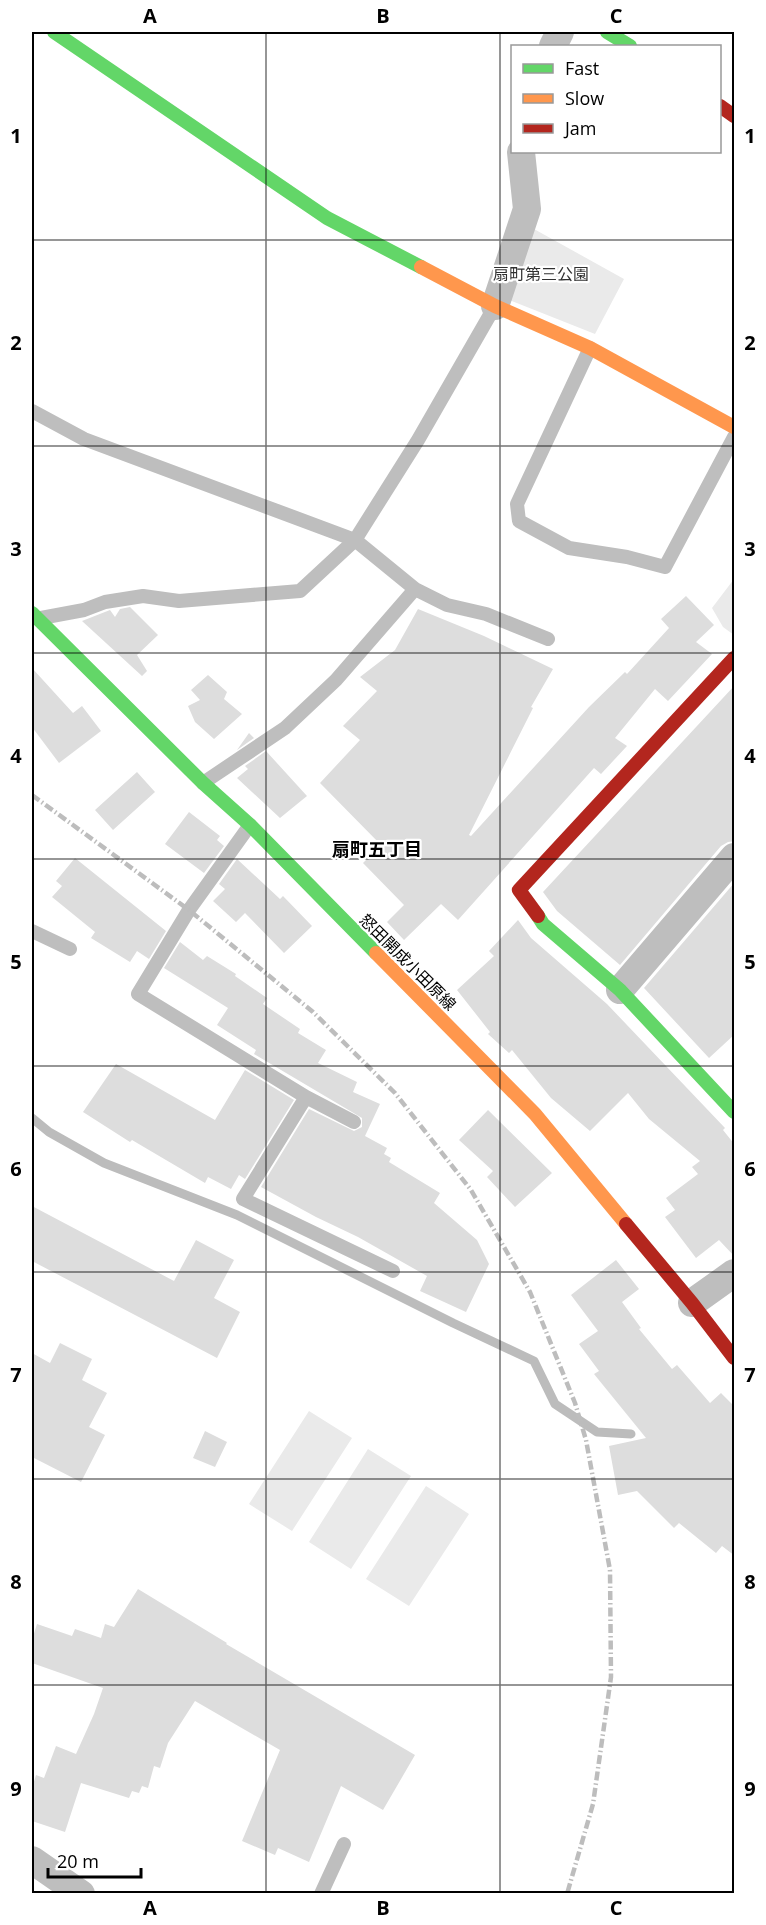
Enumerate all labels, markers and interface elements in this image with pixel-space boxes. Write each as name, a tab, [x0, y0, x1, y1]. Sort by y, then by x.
text: A	[143, 2, 157, 29]
text: B	[376, 2, 390, 29]
text: C	[610, 2, 623, 29]
legend	[511, 45, 721, 153]
text: Fast	[565, 56, 599, 80]
text: Slow	[565, 86, 604, 110]
text: Jam	[563, 116, 597, 140]
text: 1	[10, 122, 22, 149]
text: 1	[744, 122, 756, 149]
park label: 扇町第三公園	[493, 263, 589, 285]
text: 2	[10, 329, 22, 356]
text: 2	[744, 329, 756, 356]
text: 3	[10, 535, 22, 562]
text: 3	[744, 535, 756, 562]
text: 4	[10, 742, 22, 769]
text: 4	[744, 742, 756, 769]
district label: 扇町五丁目	[332, 837, 422, 861]
street label: 怒田開成小田原線	[355, 909, 461, 1015]
text: 5	[10, 948, 22, 975]
text: 5	[744, 948, 756, 975]
text: 6	[10, 1155, 22, 1182]
text: 6	[744, 1155, 756, 1182]
text: 7	[10, 1361, 22, 1388]
text: 7	[744, 1361, 756, 1388]
text: 8	[10, 1568, 22, 1595]
text: 8	[744, 1568, 756, 1595]
text: 9	[10, 1775, 22, 1802]
text: 9	[744, 1775, 756, 1802]
scale bar	[48, 1841, 141, 1879]
text: 20 m	[57, 1849, 99, 1873]
text: A	[143, 1894, 157, 1921]
text: B	[376, 1894, 390, 1921]
text: C	[610, 1894, 623, 1921]

